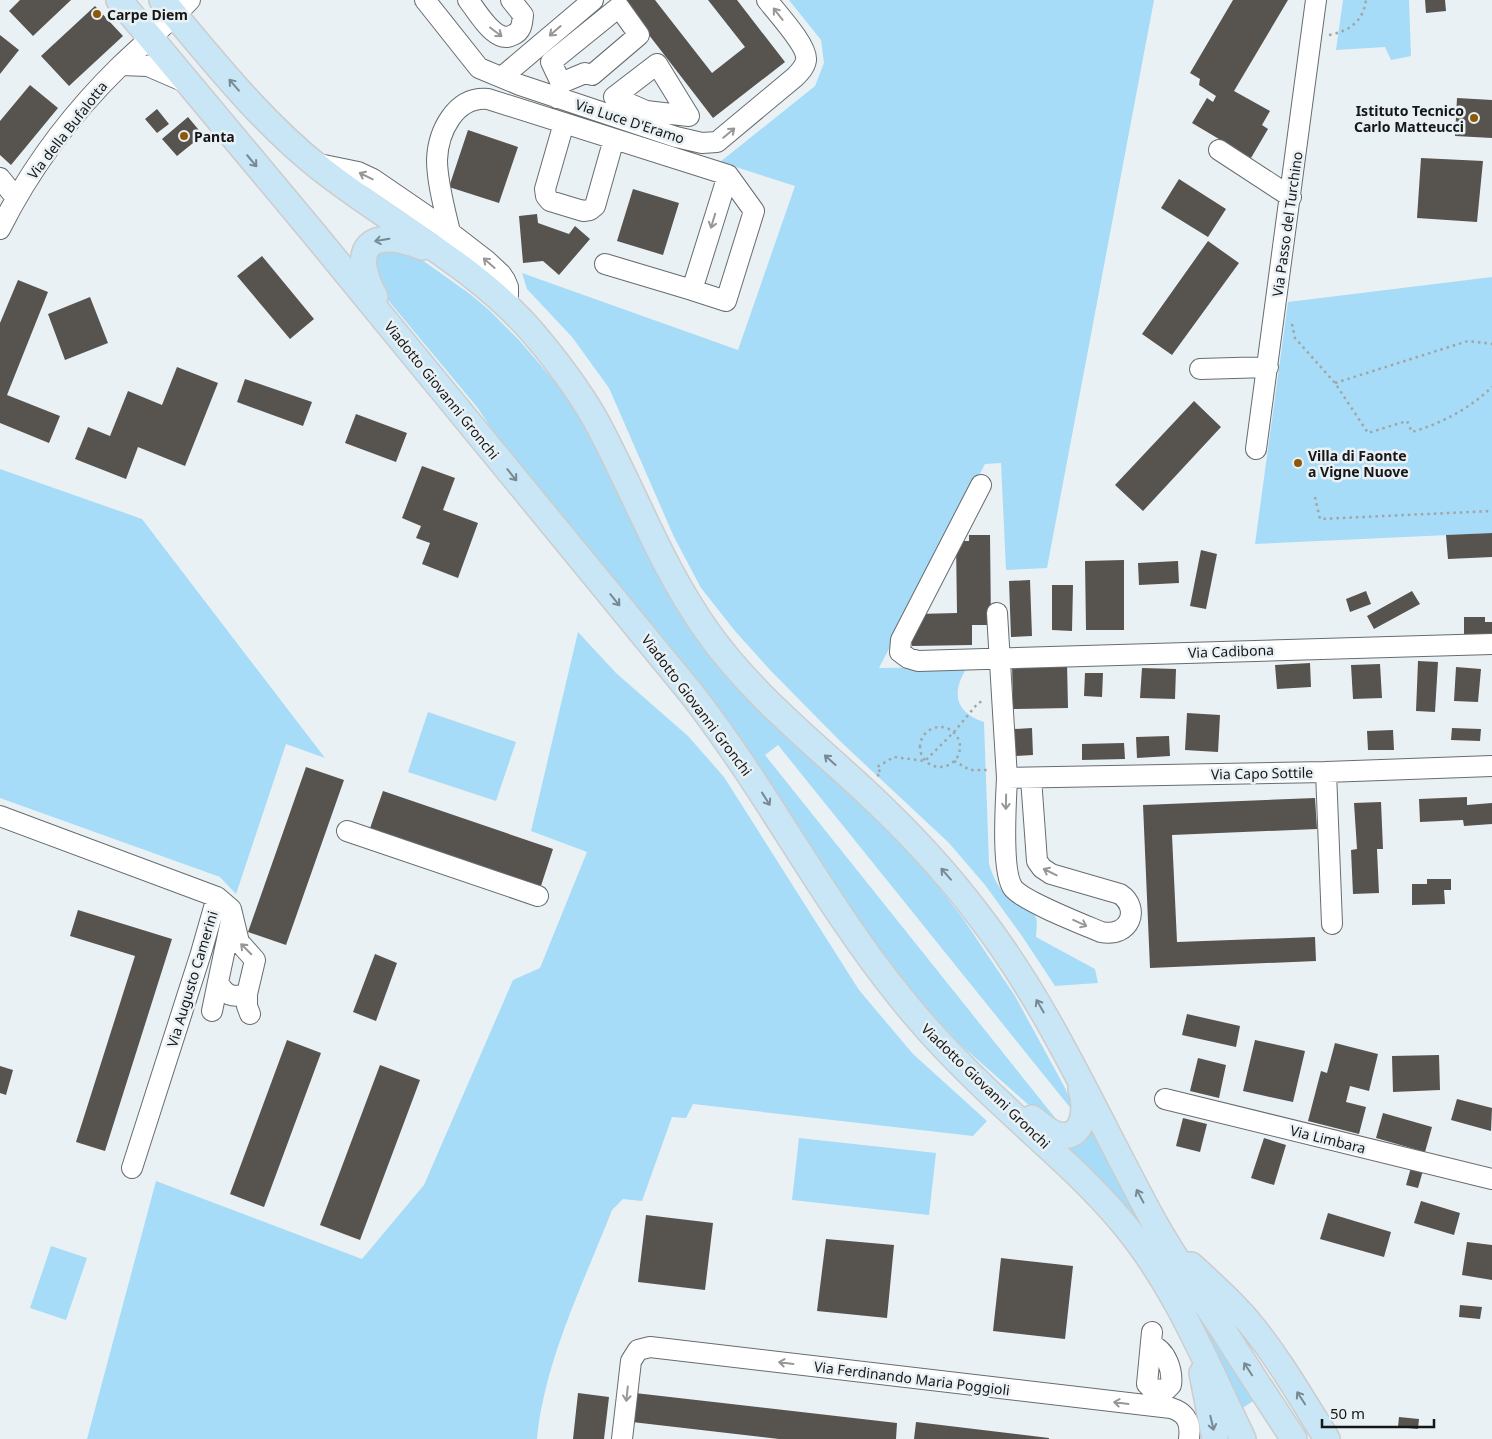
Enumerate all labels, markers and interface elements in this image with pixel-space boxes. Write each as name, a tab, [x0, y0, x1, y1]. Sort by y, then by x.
place label: Carpe Diem	[107, 5, 188, 24]
marker: Carpe Diem	[91, 8, 103, 20]
one-way arrow	[772, 8, 783, 21]
one-way arrow	[549, 25, 562, 36]
one-way arrow	[489, 27, 503, 37]
street label: Via della Bufalotta	[23, 77, 111, 183]
one-way arrow	[229, 78, 240, 91]
street label: Via Luce D'Eramo	[573, 94, 687, 148]
place label: Istituto Tecnico Carlo Matteucci	[1354, 101, 1464, 136]
marker: Istituto Tecnico Carlo Matteucci	[1468, 112, 1480, 124]
place label: Panta	[194, 127, 235, 146]
one-way arrow	[722, 127, 735, 138]
marker: Panta	[178, 130, 190, 142]
street label: Via Passo del Turchino	[1267, 150, 1307, 298]
one-way arrow	[247, 154, 258, 167]
one-way arrow	[359, 171, 374, 180]
one-way arrow	[708, 213, 718, 229]
one-way arrow	[375, 235, 391, 245]
one-way arrow	[482, 257, 495, 269]
street label: Viadotto Giovanni Gronchi	[380, 317, 504, 463]
place label: Villa di Faonte a Vigne Nuove	[1308, 446, 1409, 481]
marker: Villa di Faonte a Vigne Nuove	[1292, 457, 1304, 469]
one-way arrow	[507, 468, 518, 481]
one-way arrow	[610, 594, 621, 607]
street label: Viadotto Giovanni Gronchi	[638, 630, 756, 780]
street label: Via Cadibona	[1188, 640, 1274, 662]
one-way arrow	[824, 754, 837, 766]
street label: Via Capo Sottile	[1211, 763, 1313, 783]
one-way arrow	[761, 792, 771, 806]
one-way arrow	[1001, 794, 1011, 810]
one-way arrow	[940, 867, 951, 880]
one-way arrow	[1042, 867, 1057, 877]
street label: Via Augusto Camerini	[162, 909, 222, 1049]
one-way arrow	[1072, 918, 1087, 928]
one-way arrow	[239, 943, 252, 955]
one-way arrow	[1034, 999, 1044, 1014]
street label: Viadotto Giovanni Gronchi	[917, 1019, 1055, 1153]
street label: Via Limbara	[1288, 1120, 1368, 1158]
one-way arrow	[1135, 1189, 1145, 1204]
street label: Via Ferdinando Maria Poggioli	[813, 1357, 1011, 1399]
one-way arrow	[779, 1358, 795, 1368]
one-way arrow	[1243, 1362, 1253, 1376]
one-way arrow	[622, 1385, 632, 1401]
one-way arrow	[1295, 1391, 1306, 1405]
scale bar	[1322, 1396, 1434, 1428]
one-way arrow	[1114, 1397, 1130, 1407]
text: 50 m	[1330, 1403, 1365, 1423]
one-way arrow	[1208, 1415, 1217, 1431]

